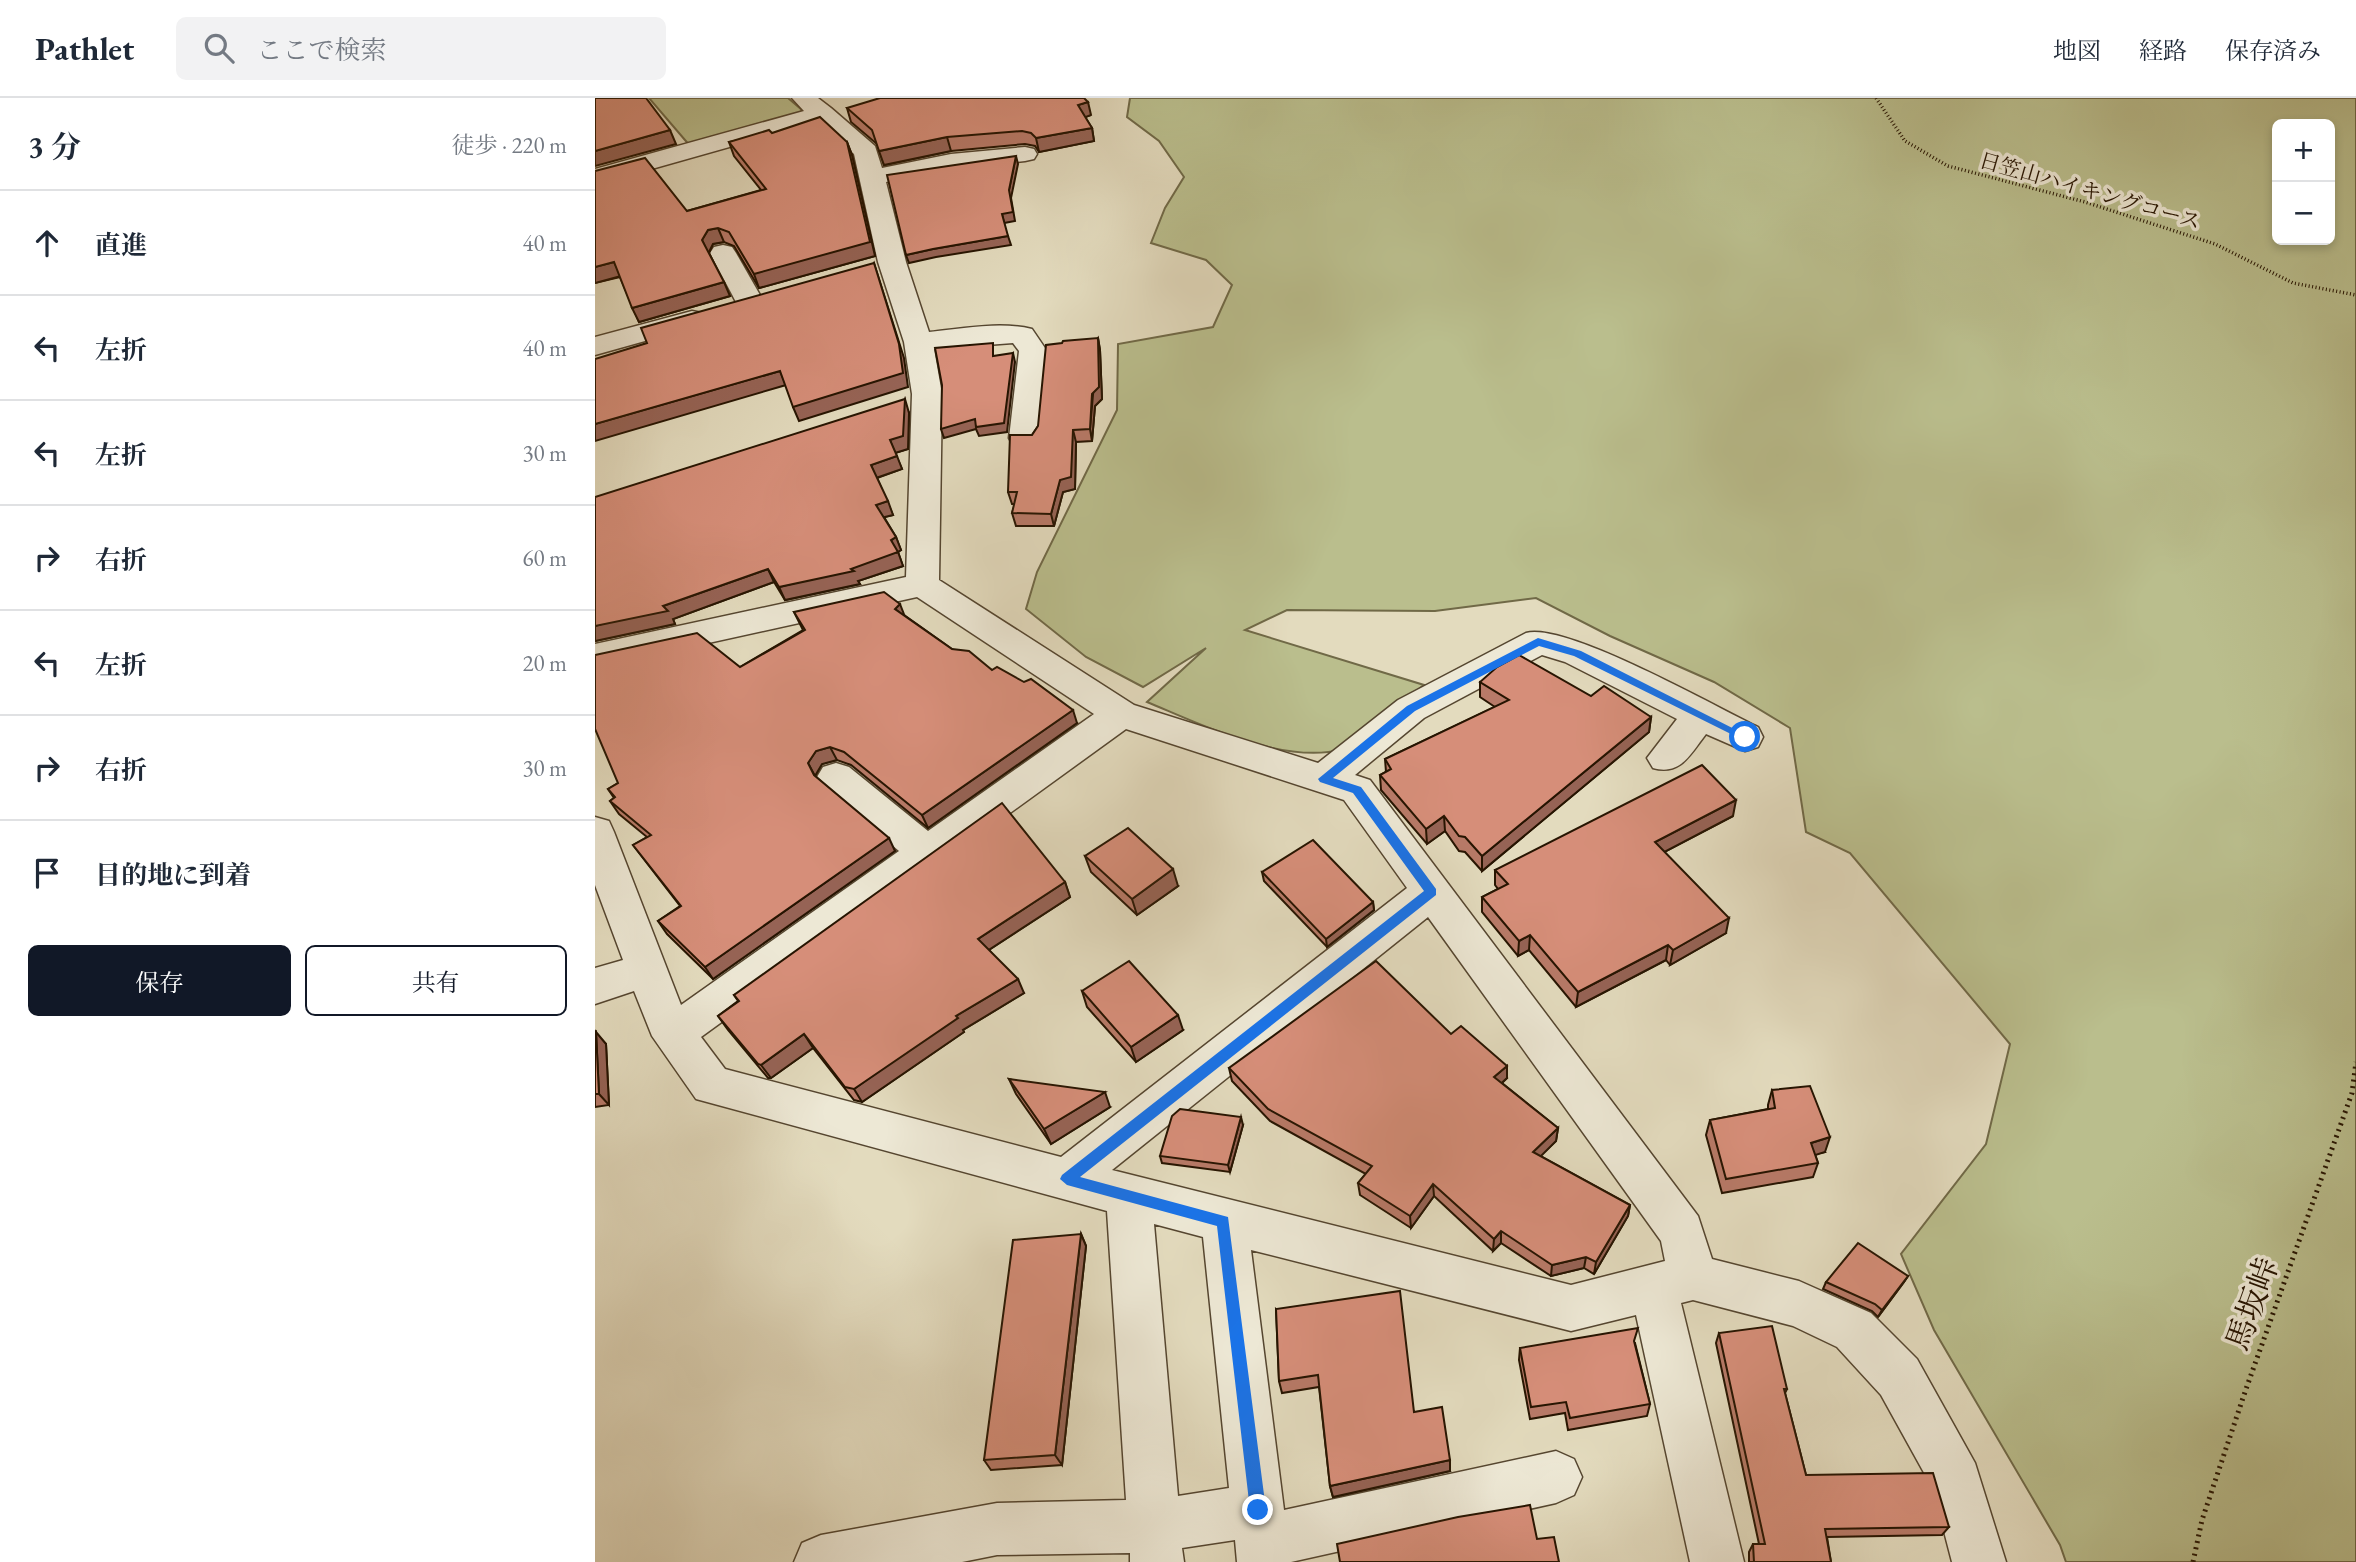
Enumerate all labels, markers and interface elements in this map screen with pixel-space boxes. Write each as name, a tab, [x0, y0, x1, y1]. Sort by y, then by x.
search box	[176, 17, 666, 80]
text: Pathlet	[35, 27, 134, 70]
icon: search	[200, 29, 238, 67]
text: ここで検索	[256, 33, 386, 67]
text: 地図	[2053, 35, 2101, 66]
text: 経路	[2139, 35, 2187, 66]
text: 保存済み	[2225, 35, 2321, 66]
map controls	[2272, 119, 2335, 245]
button: +	[2272, 119, 2335, 182]
text: 3 分	[28, 127, 81, 166]
text: 徒歩 · 220 m	[452, 130, 567, 160]
street label: 日笠山ハイキングコース	[1976, 146, 2204, 235]
button: −	[2272, 182, 2335, 245]
icon: ahead	[28, 224, 66, 262]
text: 直進	[95, 228, 147, 262]
text: 40 m	[522, 228, 567, 258]
icon: left	[28, 329, 66, 367]
text: 左折	[95, 333, 147, 367]
text: 40 m	[522, 333, 567, 363]
icon: left	[28, 434, 66, 472]
text: 左折	[95, 438, 147, 472]
text: 30 m	[522, 438, 567, 468]
icon: right	[28, 539, 66, 577]
text: 右折	[95, 543, 147, 577]
text: 60 m	[522, 543, 567, 573]
icon: left	[28, 644, 66, 682]
text: 左折	[95, 648, 147, 682]
text: 20 m	[522, 648, 567, 678]
route start	[1729, 721, 1760, 752]
icon: right	[28, 749, 66, 787]
text: 右折	[95, 753, 147, 787]
text: 30 m	[522, 753, 567, 783]
icon: arrive	[28, 854, 66, 892]
text: 目的地に到着	[95, 858, 251, 892]
button: 保存	[28, 945, 291, 1016]
button: 共有	[305, 945, 567, 1016]
street label: 馬坂峠	[2216, 1252, 2288, 1356]
route end	[1242, 1494, 1273, 1525]

